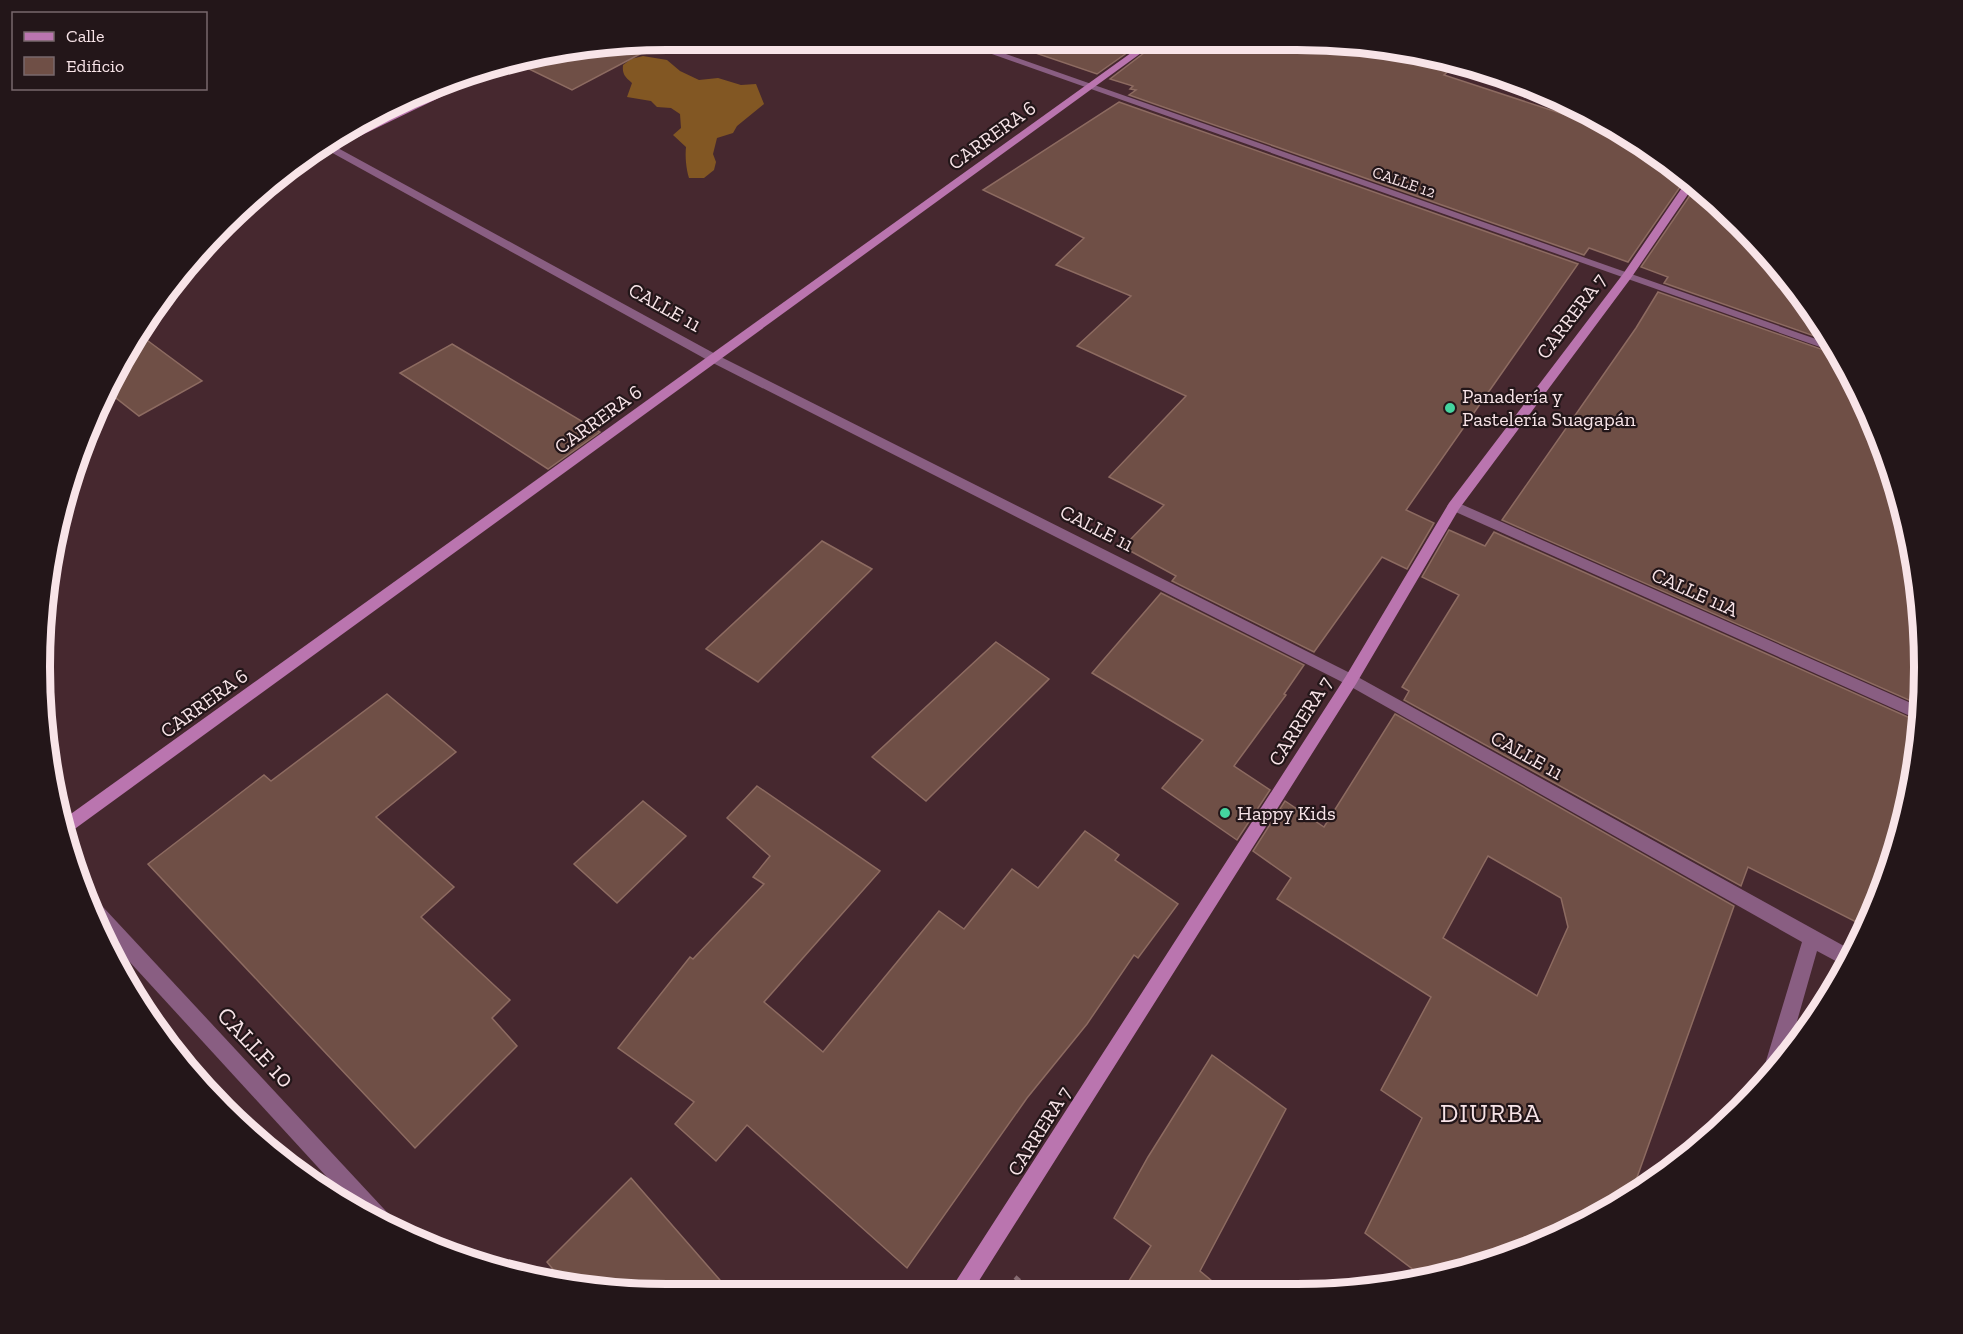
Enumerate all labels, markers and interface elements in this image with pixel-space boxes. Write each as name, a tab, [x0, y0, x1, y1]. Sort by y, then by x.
legend	[12, 12, 207, 90]
text: Calle	[66, 25, 104, 47]
text: Edificio	[66, 55, 124, 77]
street label: CARRERA 6	[944, 95, 1040, 175]
street label: CALLE 12	[1370, 162, 1438, 202]
street label: CARRERA 7	[1531, 268, 1611, 364]
street label: CALLE 11	[624, 277, 706, 337]
street label: CARRERA 6	[550, 379, 646, 459]
place label: Panadería y Pastelería Suagapán	[1462, 384, 1636, 431]
marker: Panadería y Pastelería Suagapán	[1443, 401, 1457, 415]
street label: CALLE 11	[1056, 499, 1138, 557]
street label: CALLE 11A	[1648, 562, 1743, 622]
street label: CARRERA 6	[156, 663, 252, 743]
street label: CARRERA 7	[1263, 671, 1337, 770]
street label: CALLE 11	[1486, 725, 1568, 785]
place label: Happy Kids	[1237, 801, 1336, 825]
marker: Happy Kids	[1218, 806, 1232, 820]
street label: CALLE 10	[211, 1001, 301, 1093]
street label: CARRERA 7	[1002, 1081, 1076, 1180]
district label: DIURBA	[1440, 1097, 1542, 1129]

